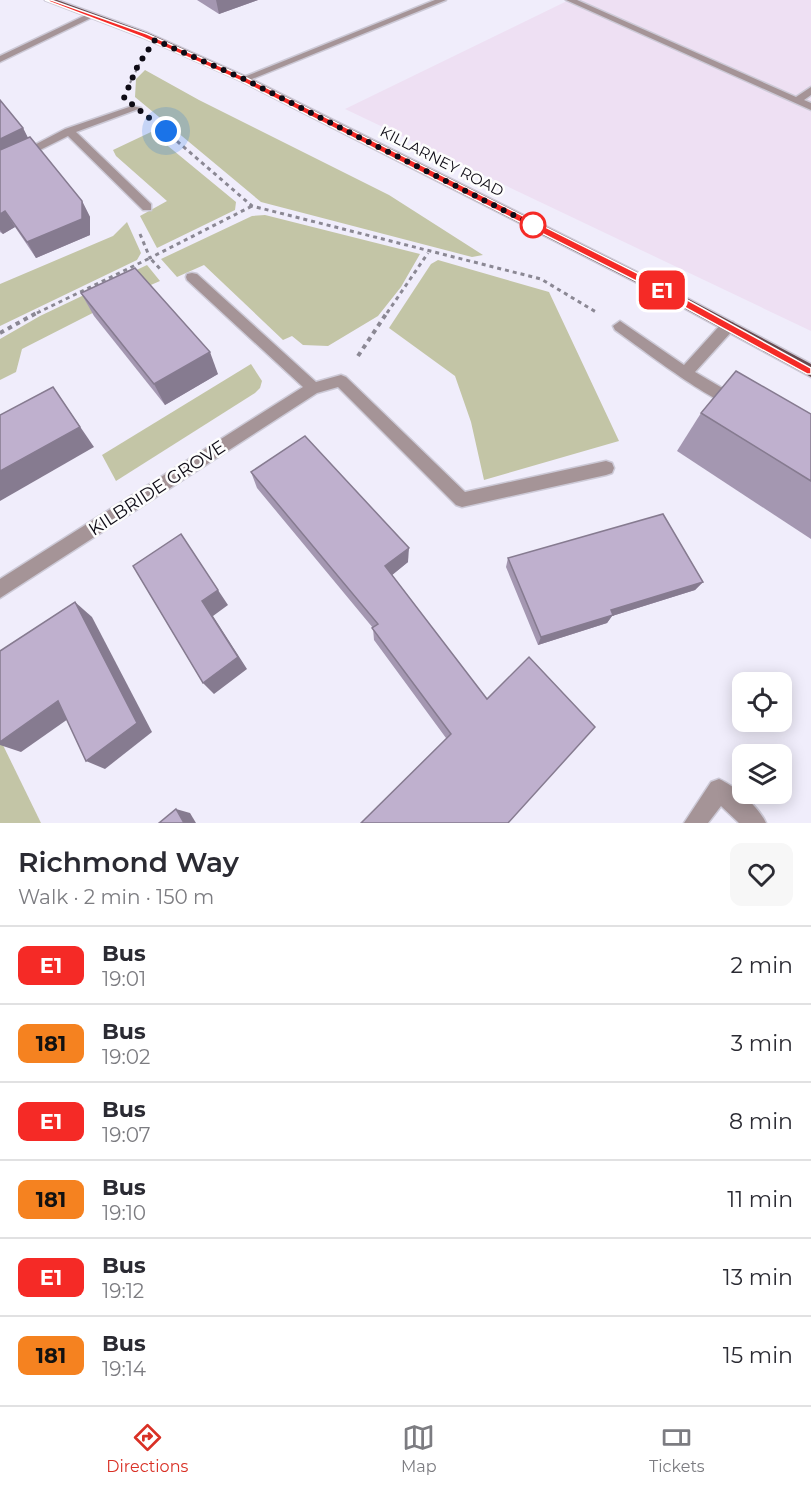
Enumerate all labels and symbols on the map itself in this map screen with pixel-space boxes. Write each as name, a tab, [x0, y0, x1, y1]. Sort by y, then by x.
your location	[151, 116, 181, 146]
street label: KILLARNEY ROAD	[377, 122, 507, 200]
unlabelled marker	[520, 212, 546, 238]
line badge: E1	[635, 270, 689, 310]
street label: KILBRIDE GROVE	[85, 436, 229, 540]

